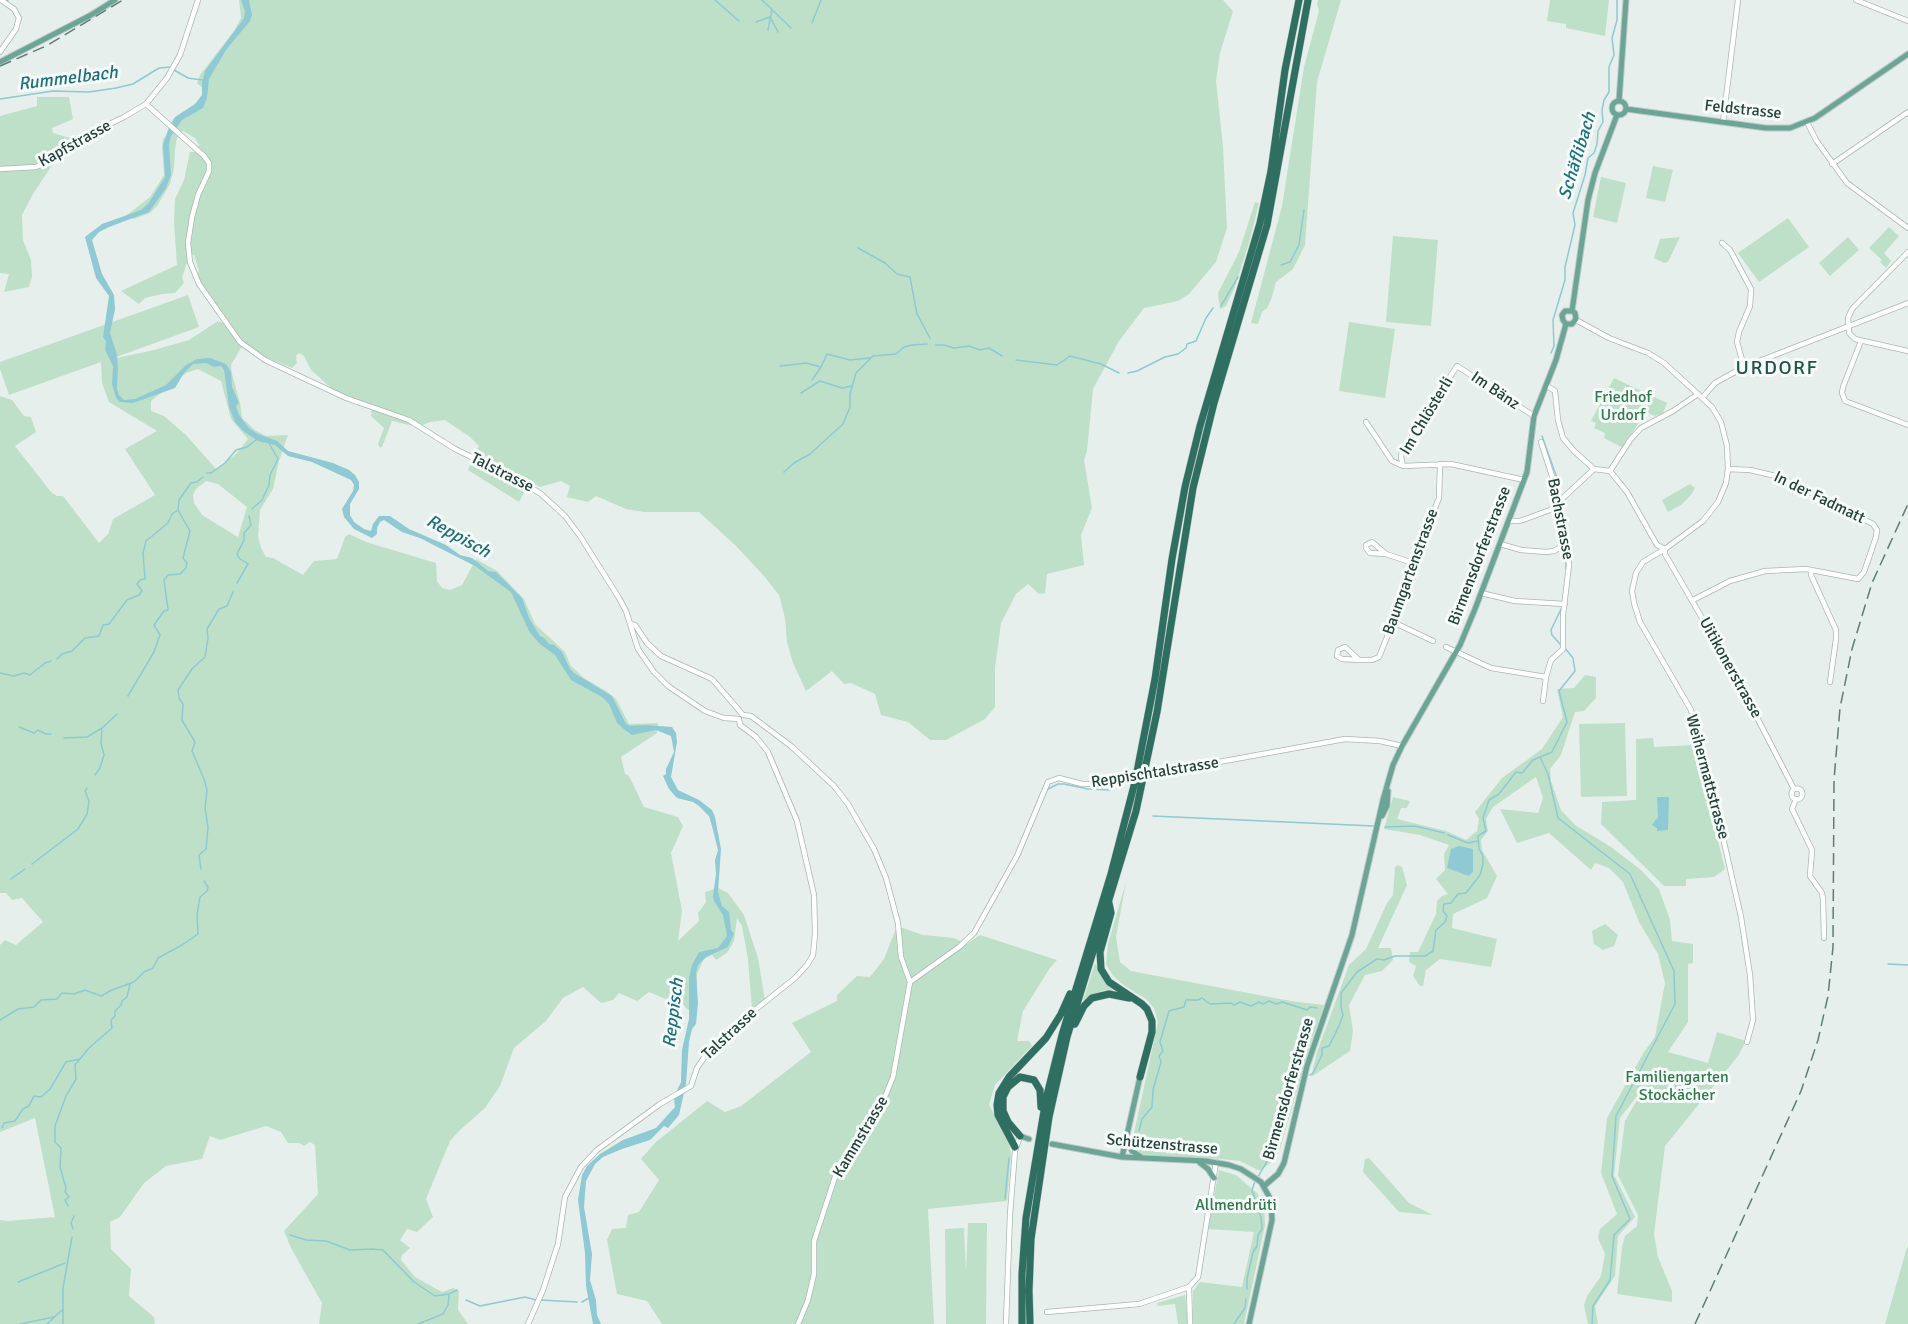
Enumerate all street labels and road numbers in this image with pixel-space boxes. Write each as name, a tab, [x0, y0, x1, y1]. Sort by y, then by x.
street label: Feldstrasse	[1703, 96, 1783, 124]
street label: Kapfstrasse	[35, 116, 115, 172]
street label: Im Bänz	[1467, 368, 1523, 414]
street label: Im Chlösterli	[1396, 374, 1458, 458]
street label: Talstrasse	[467, 449, 537, 497]
street label: In der Fadmatt	[1770, 468, 1868, 528]
street label: Bachstrasse	[1543, 477, 1577, 561]
street label: Birmensdorferstrasse	[1445, 484, 1515, 628]
street label: Baumgartenstrasse	[1379, 506, 1443, 638]
street label: Uitikonerstrasse	[1694, 614, 1766, 722]
street label: Weihermattstrasse	[1681, 713, 1733, 841]
street label: Reppischtalstrasse	[1090, 753, 1220, 793]
street label: Talstrasse	[699, 1004, 761, 1064]
street label: Birmensdorferstrasse	[1259, 1016, 1319, 1162]
street label: Kammstrasse	[829, 1093, 893, 1181]
street label: Schützenstrasse	[1105, 1131, 1219, 1159]

